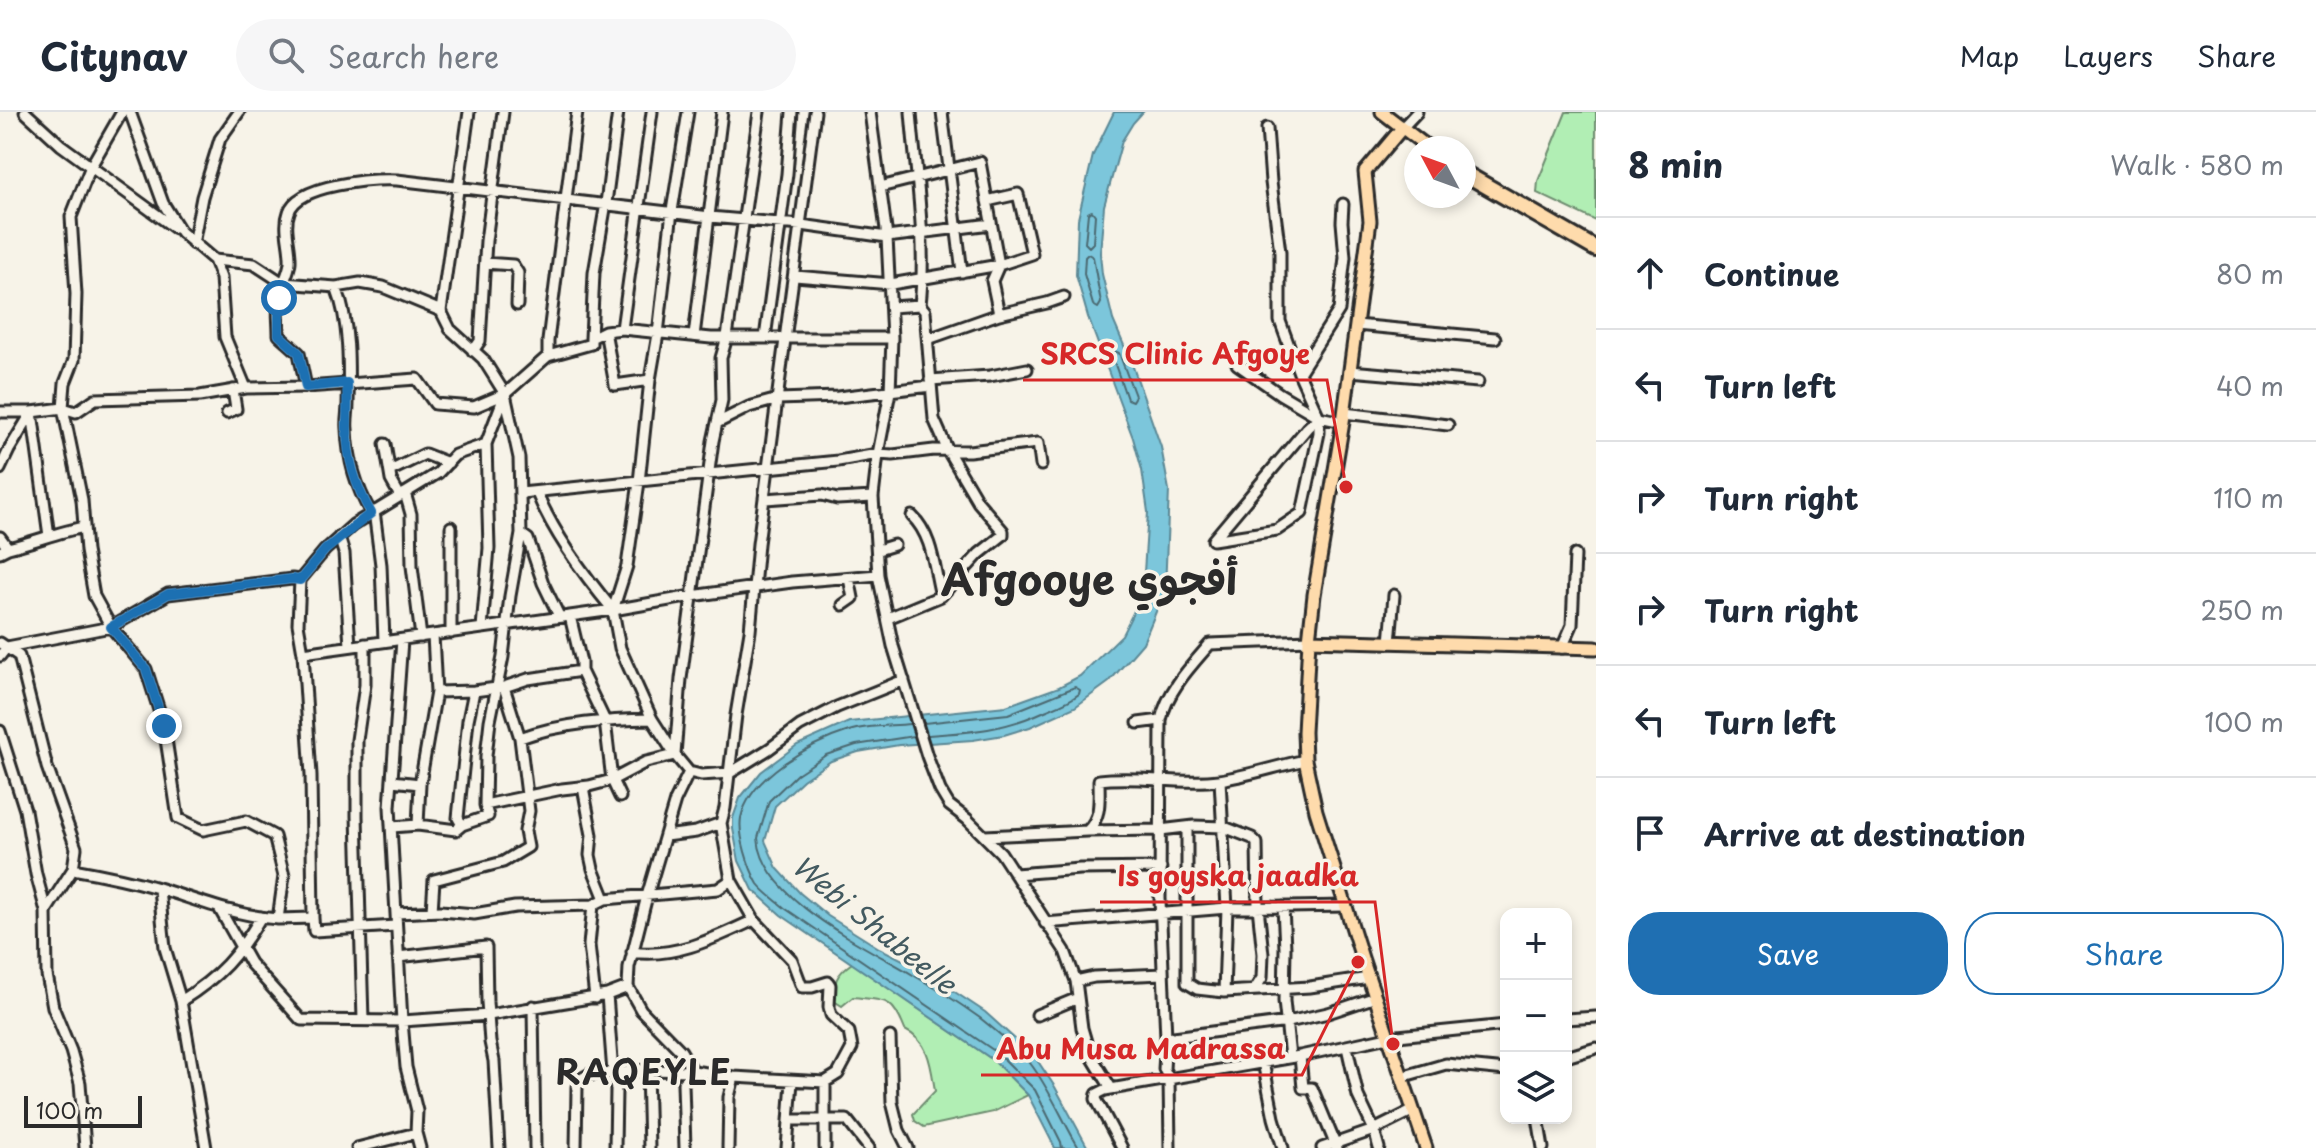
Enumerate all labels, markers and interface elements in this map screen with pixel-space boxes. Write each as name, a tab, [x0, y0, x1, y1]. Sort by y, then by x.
search box	[236, 19, 796, 91]
text: Citynav	[40, 27, 188, 84]
icon: search	[264, 33, 308, 77]
text: Search here	[328, 33, 499, 78]
text: Map	[1959, 34, 2019, 77]
text: Layers	[2063, 34, 2153, 77]
text: Share	[2197, 34, 2276, 77]
north arrow	[1404, 136, 1476, 208]
text: 8 min	[1628, 138, 1723, 190]
text: Walk · 580 m	[2110, 145, 2284, 184]
icon: ahead	[1628, 251, 1672, 295]
text: Continue	[1704, 251, 1839, 296]
text: 80 m	[2216, 254, 2284, 293]
route start	[261, 280, 297, 316]
callout: SRCS Clinic Afgoye	[1023, 328, 1327, 380]
text: SRCS Clinic Afgoye	[1040, 331, 1310, 374]
icon: left	[1628, 363, 1672, 407]
text: Turn left	[1704, 363, 1836, 408]
text: 40 m	[2216, 366, 2284, 405]
icon: right	[1628, 475, 1672, 519]
text: Turn right	[1704, 475, 1859, 520]
text: 110 m	[2213, 478, 2284, 517]
district label: Afgooye أفجوي	[941, 546, 1238, 611]
icon: right	[1628, 587, 1672, 631]
text: Turn right	[1704, 587, 1859, 632]
text: 250 m	[2200, 590, 2284, 629]
icon: left	[1628, 699, 1672, 743]
text: Turn left	[1704, 699, 1836, 744]
text: 100 m	[2204, 702, 2284, 741]
route end	[146, 708, 182, 744]
icon: arrive	[1628, 811, 1672, 855]
text: Arrive at destination	[1704, 811, 2026, 856]
water label: Webi Shabeelle	[783, 844, 968, 1005]
callout: Is goyska jaadka	[1100, 850, 1375, 902]
text: Is goyska jaadka	[1117, 853, 1359, 896]
map controls	[1500, 908, 1572, 1124]
button: +	[1500, 908, 1572, 980]
button: Save	[1628, 912, 1948, 995]
button: Share	[1964, 912, 2284, 995]
button: −	[1500, 980, 1572, 1052]
callout: Abu Musa Madrassa	[981, 1023, 1302, 1075]
text: Abu Musa Madrassa	[995, 1026, 1286, 1069]
district label: RAQEYLE	[556, 1045, 732, 1097]
button: layers	[1500, 1052, 1572, 1124]
scale bar	[24, 1092, 142, 1128]
text: 100 m	[36, 1093, 103, 1126]

